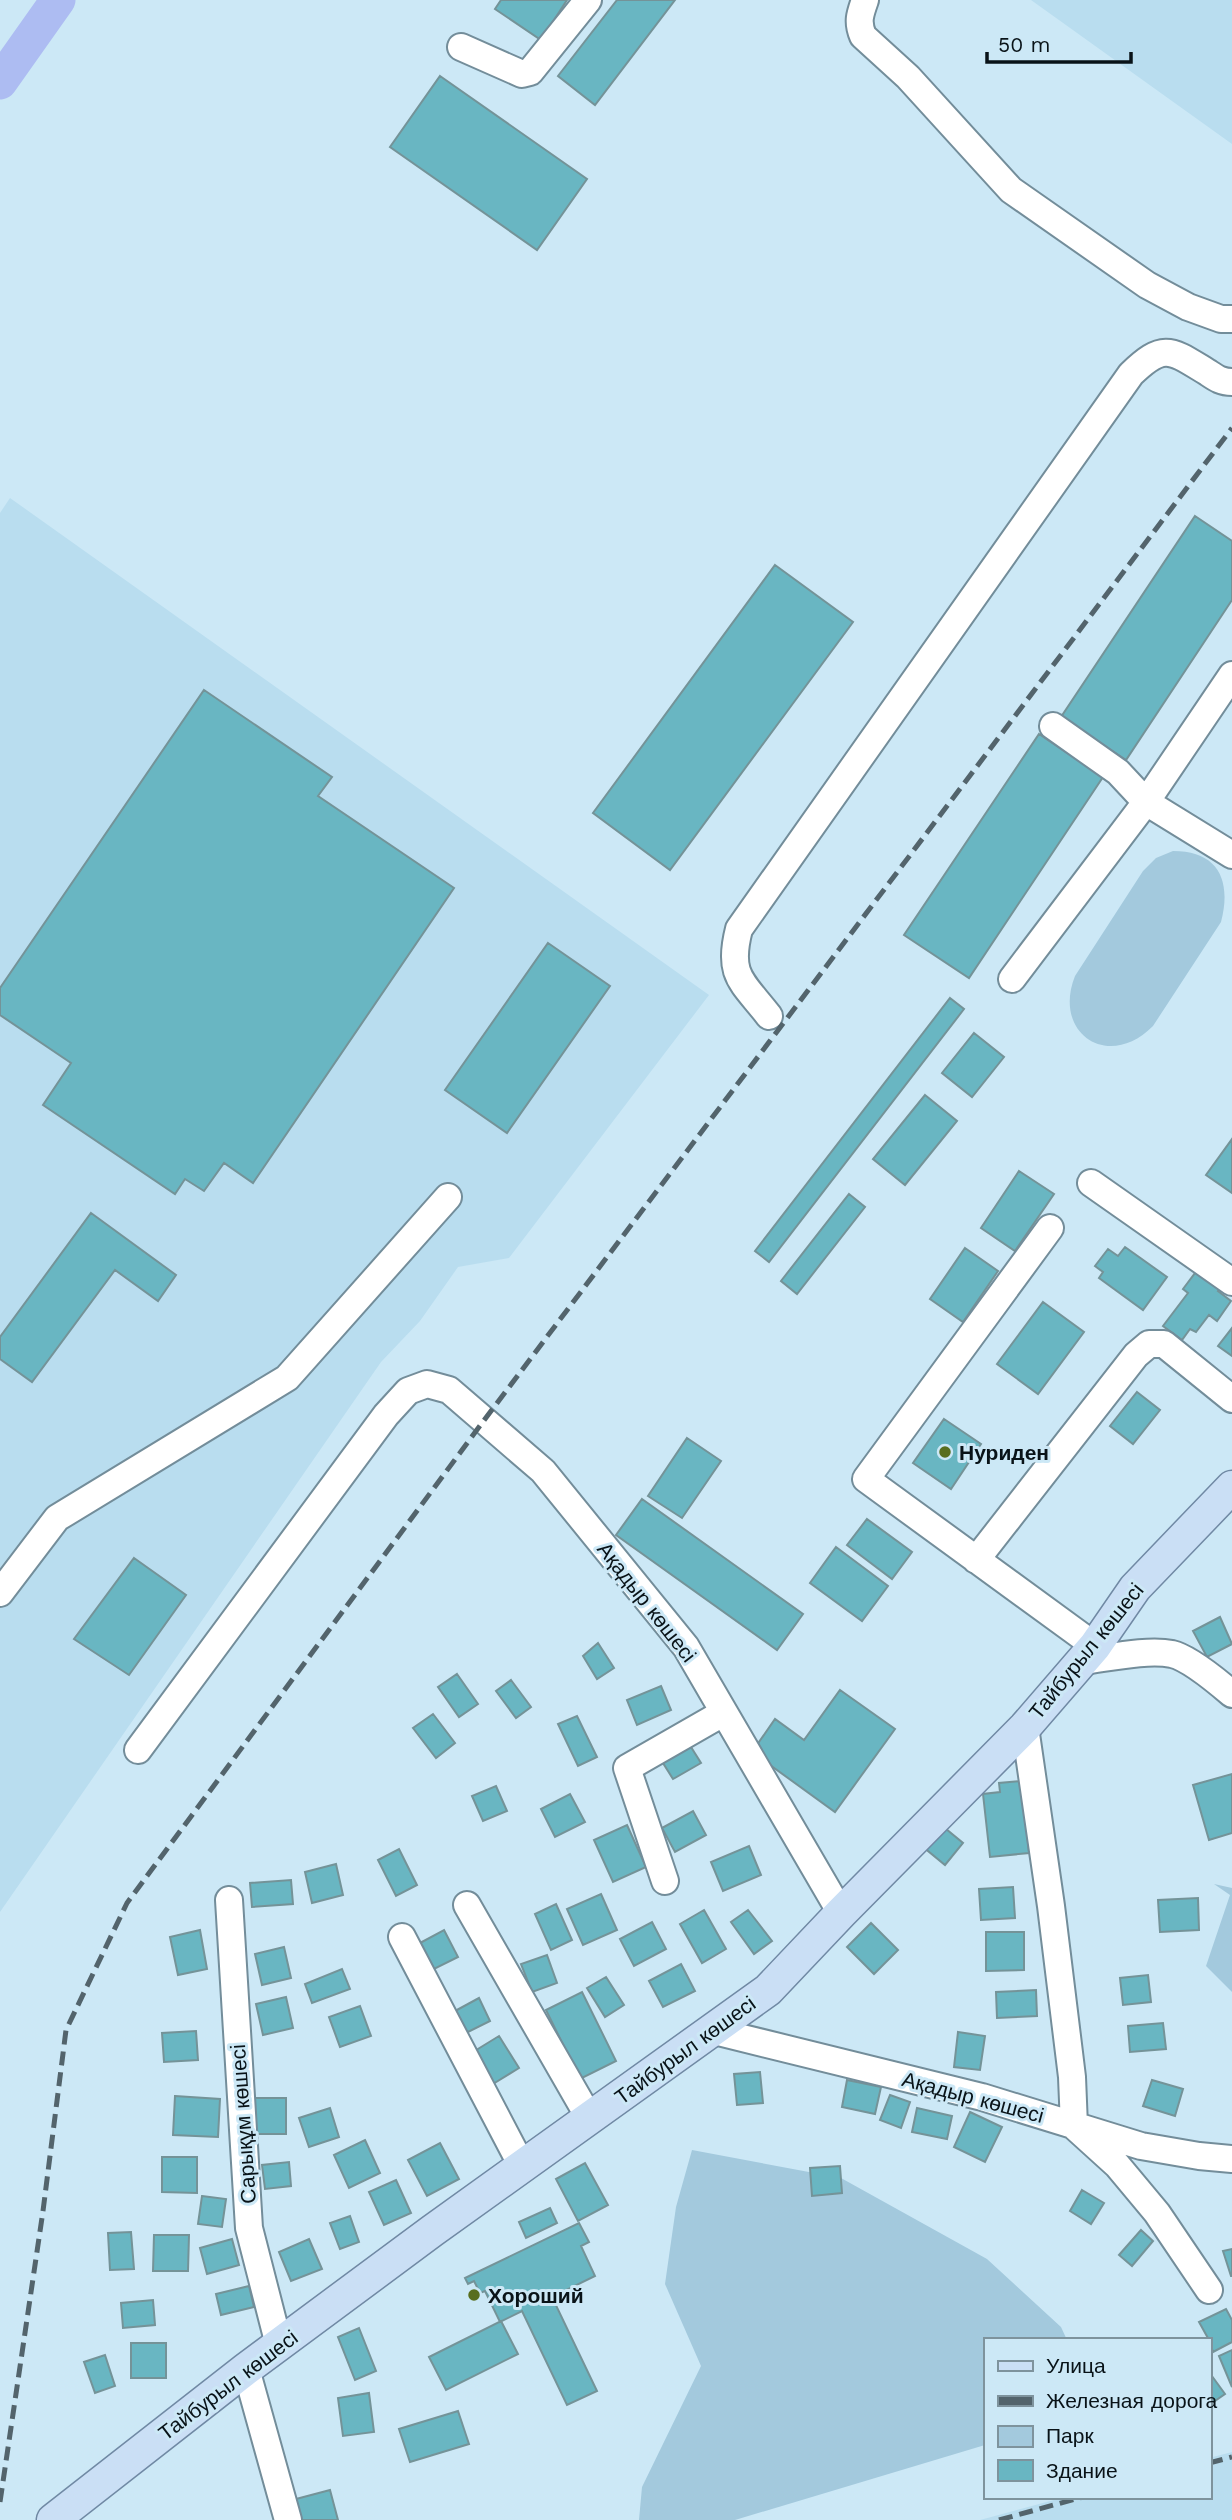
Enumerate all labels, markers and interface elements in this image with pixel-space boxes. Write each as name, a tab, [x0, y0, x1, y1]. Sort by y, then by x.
scale bar	[987, 21, 1130, 65]
text: 50 m	[998, 32, 1050, 57]
place label: Нуриден	[959, 1440, 1049, 1465]
marker: Нуриден	[937, 1444, 953, 1460]
street label: Ақадыр көшесі	[592, 1537, 702, 1667]
street label: Тайбурыл көшесі	[1023, 1578, 1149, 1724]
street label: Тайбурыл көшесі	[610, 1991, 760, 2109]
street label: Сарықұм көшесі	[225, 2043, 261, 2205]
street label: Ақадыр көшесі	[899, 2066, 1047, 2128]
place label: Хороший	[488, 2283, 584, 2308]
marker: Хороший	[466, 2287, 482, 2303]
street label: Тайбурыл көшесі	[153, 2325, 303, 2445]
legend	[984, 2338, 1211, 2499]
text: Улица	[1046, 2353, 1106, 2378]
text: Железная дорога	[1046, 2388, 1218, 2413]
text: Парк	[1046, 2423, 1094, 2448]
text: Здание	[1046, 2458, 1118, 2483]

